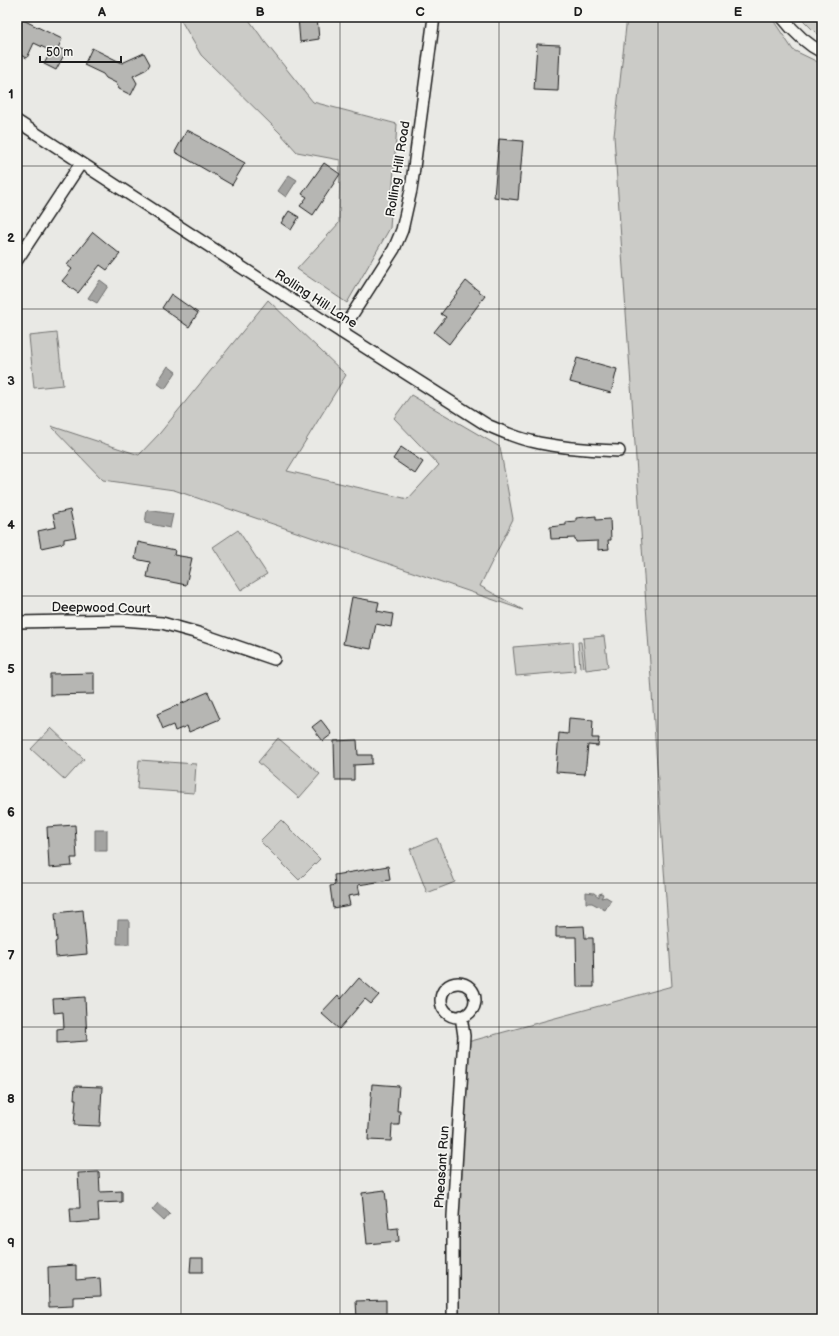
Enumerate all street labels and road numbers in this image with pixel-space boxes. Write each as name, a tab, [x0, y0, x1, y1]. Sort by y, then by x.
street label: Rolling Hill Road	[383, 120, 413, 218]
street label: Rolling Hill Lane	[272, 266, 360, 332]
street label: Deepwood Court	[51, 599, 151, 617]
street label: Pheasant Run	[431, 1125, 453, 1209]

